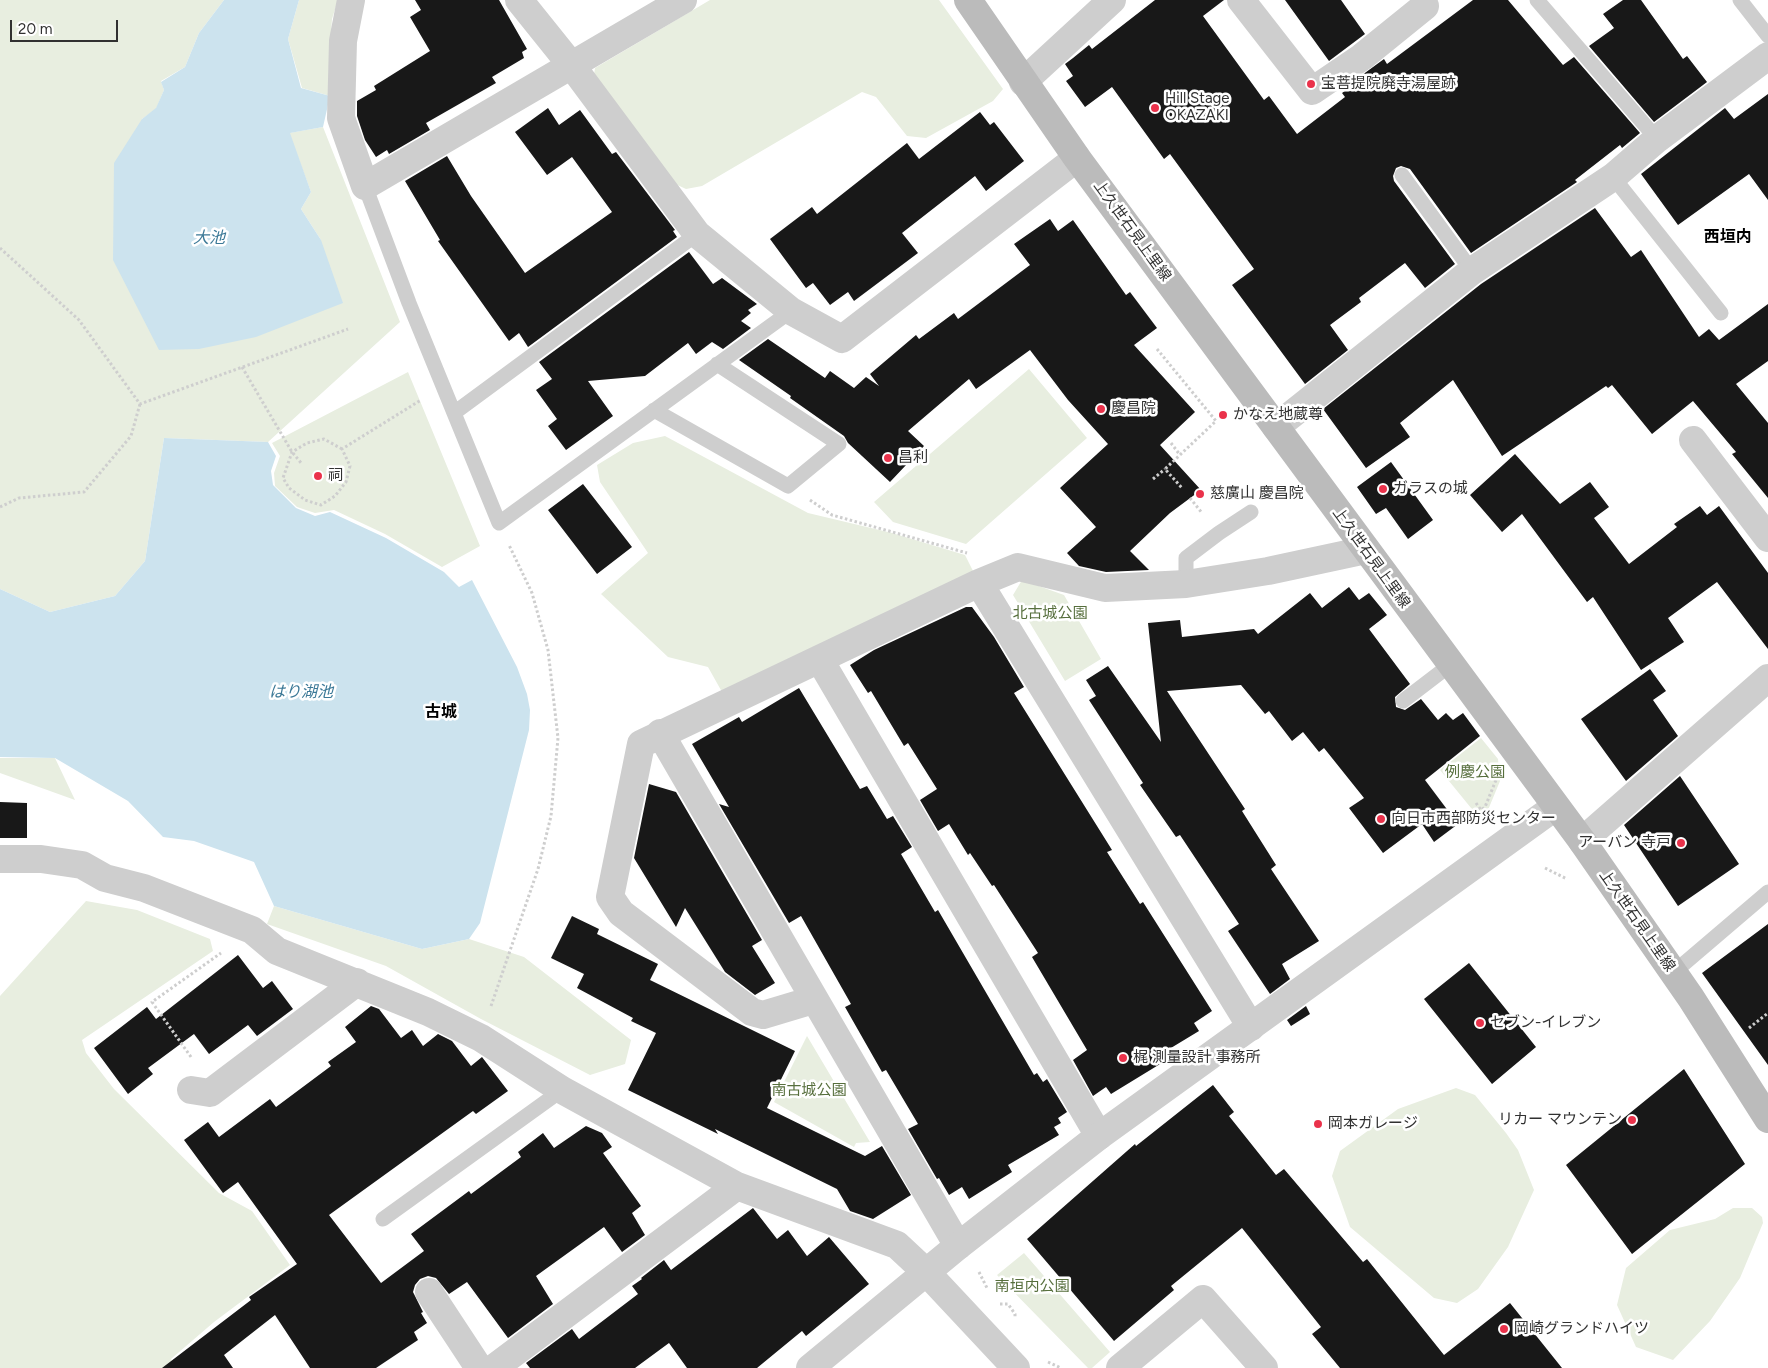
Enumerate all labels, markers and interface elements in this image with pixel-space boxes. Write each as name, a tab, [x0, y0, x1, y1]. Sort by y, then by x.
scale bar	[12, 10, 120, 42]
text: 20 m	[18, 20, 52, 38]
place label: 宝菩提院廃寺湯屋跡	[1321, 75, 1456, 93]
marker: 宝菩提院廃寺湯屋跡	[1305, 78, 1317, 90]
place label: Hill Stage OKAZAKI	[1165, 90, 1230, 125]
marker: Hill Stage OKAZAKI	[1149, 102, 1161, 114]
street label: 上久世石見上里線	[1089, 177, 1175, 285]
district label: 西垣内	[1704, 227, 1752, 247]
water label: 大池	[193, 228, 225, 248]
place label: 慶昌院	[1111, 400, 1156, 418]
marker: 慶昌院	[1095, 403, 1107, 415]
place label: かなえ地蔵尊	[1233, 406, 1323, 424]
marker: かなえ地蔵尊	[1217, 409, 1229, 421]
place label: 昌利	[898, 449, 928, 467]
marker: 昌利	[882, 452, 894, 464]
place label: 祠	[328, 467, 343, 485]
marker: 祠	[312, 470, 324, 482]
place label: ガラスの城	[1393, 480, 1468, 498]
marker: ガラスの城	[1377, 483, 1389, 495]
place label: 慈廣山 慶昌院	[1210, 485, 1304, 503]
marker: 慈廣山 慶昌院	[1194, 488, 1206, 500]
street label: 上久世石見上里線	[1328, 504, 1414, 612]
park label: 北古城公園	[1013, 605, 1087, 623]
water label: はり湖池	[269, 682, 333, 702]
district label: 古城	[425, 702, 457, 722]
park label: 例慶公園	[1445, 764, 1505, 782]
place label: 向日市西部防災センター	[1391, 810, 1556, 828]
marker: 向日市西部防災センター	[1375, 813, 1387, 825]
place label: アーバン 寺戸	[1578, 834, 1671, 852]
marker: アーバン 寺戸	[1675, 837, 1687, 849]
street label: 上久世石見上里線	[1595, 867, 1679, 975]
place label: セブン-イレブン	[1490, 1014, 1601, 1032]
marker: セブン-イレブン	[1474, 1017, 1486, 1029]
place label: 梶 測量設計 事務所	[1133, 1049, 1260, 1067]
marker: 梶 測量設計 事務所	[1117, 1052, 1129, 1064]
park label: 南古城公園	[772, 1082, 846, 1100]
place label: リカー マウンテン	[1498, 1111, 1622, 1129]
marker: リカー マウンテン	[1626, 1114, 1638, 1126]
place label: 岡本ガレージ	[1328, 1115, 1418, 1133]
marker: 岡本ガレージ	[1312, 1118, 1324, 1130]
park label: 南垣内公園	[995, 1278, 1069, 1296]
place label: 岡崎グランドハイツ	[1514, 1320, 1649, 1338]
marker: 岡崎グランドハイツ	[1498, 1323, 1510, 1335]

